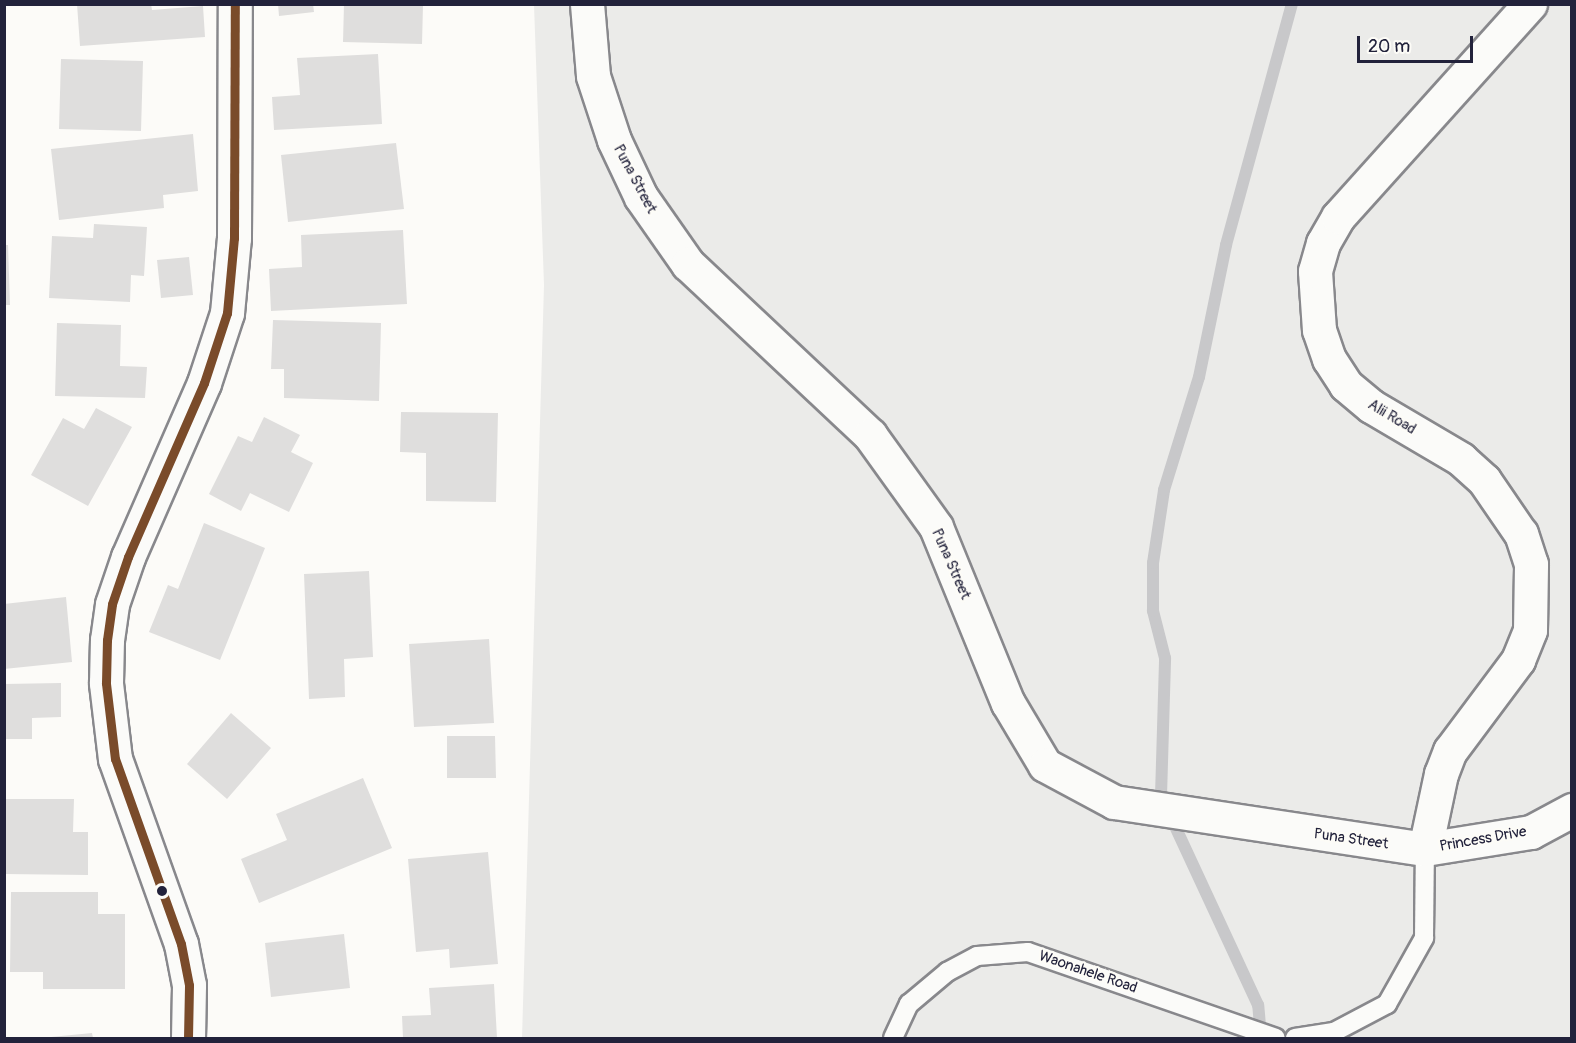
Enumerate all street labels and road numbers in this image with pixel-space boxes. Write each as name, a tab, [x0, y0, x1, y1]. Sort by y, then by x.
street label: Puna Street	[609, 142, 661, 216]
street label: Alii Road	[1365, 396, 1419, 438]
street label: Puna Street	[927, 526, 975, 602]
street label: Princess Drive	[1438, 822, 1528, 856]
street label: Puna Street	[1313, 825, 1389, 853]
street label: Waonahele Road	[1036, 947, 1140, 997]

